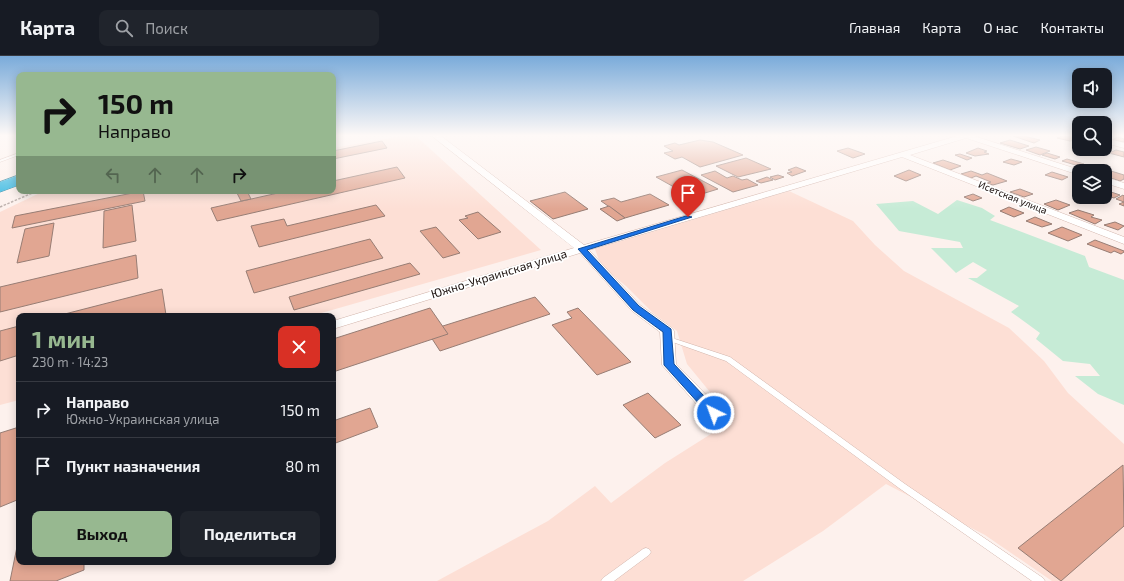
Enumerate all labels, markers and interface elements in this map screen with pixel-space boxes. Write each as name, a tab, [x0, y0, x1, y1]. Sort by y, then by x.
search box	[99, 10, 379, 46]
text: Карта	[20, 16, 75, 39]
icon: search	[113, 17, 135, 39]
text: Поиск	[145, 19, 188, 37]
text: Главная	[849, 19, 900, 36]
text: Карта	[922, 19, 961, 36]
text: О нас	[983, 19, 1019, 36]
text: Контакты	[1041, 19, 1104, 36]
map controls	[1072, 68, 1112, 204]
button: sound	[1072, 68, 1112, 108]
text: 150 m	[98, 86, 174, 120]
icon: right	[32, 88, 84, 140]
button: search	[1072, 116, 1112, 156]
text: Направо	[98, 120, 171, 142]
icon: left	[102, 164, 124, 186]
icon: ahead	[144, 164, 166, 186]
icon: ahead	[186, 164, 208, 186]
icon: right	[228, 164, 250, 186]
button: layers	[1072, 164, 1112, 204]
pin	[671, 176, 705, 217]
street label: Исетская улица	[976, 178, 1049, 217]
icon: arrive	[677, 182, 699, 204]
street label: Южно-Украинская улица	[429, 246, 569, 301]
text: 1 мин	[32, 324, 96, 353]
button: close	[278, 326, 320, 368]
text: 230 m · 14:23	[32, 354, 108, 370]
position arrow	[693, 392, 735, 434]
text: Направо	[66, 393, 129, 411]
icon: right	[32, 399, 54, 421]
text: 150 m	[280, 401, 320, 419]
text: Южно-Украинская улица	[66, 411, 219, 427]
icon: arrive	[32, 455, 54, 477]
text: Пункт назначения	[66, 457, 200, 475]
text: 80 m	[285, 457, 320, 475]
button: Выход	[32, 511, 172, 557]
button: Поделиться	[180, 511, 320, 557]

